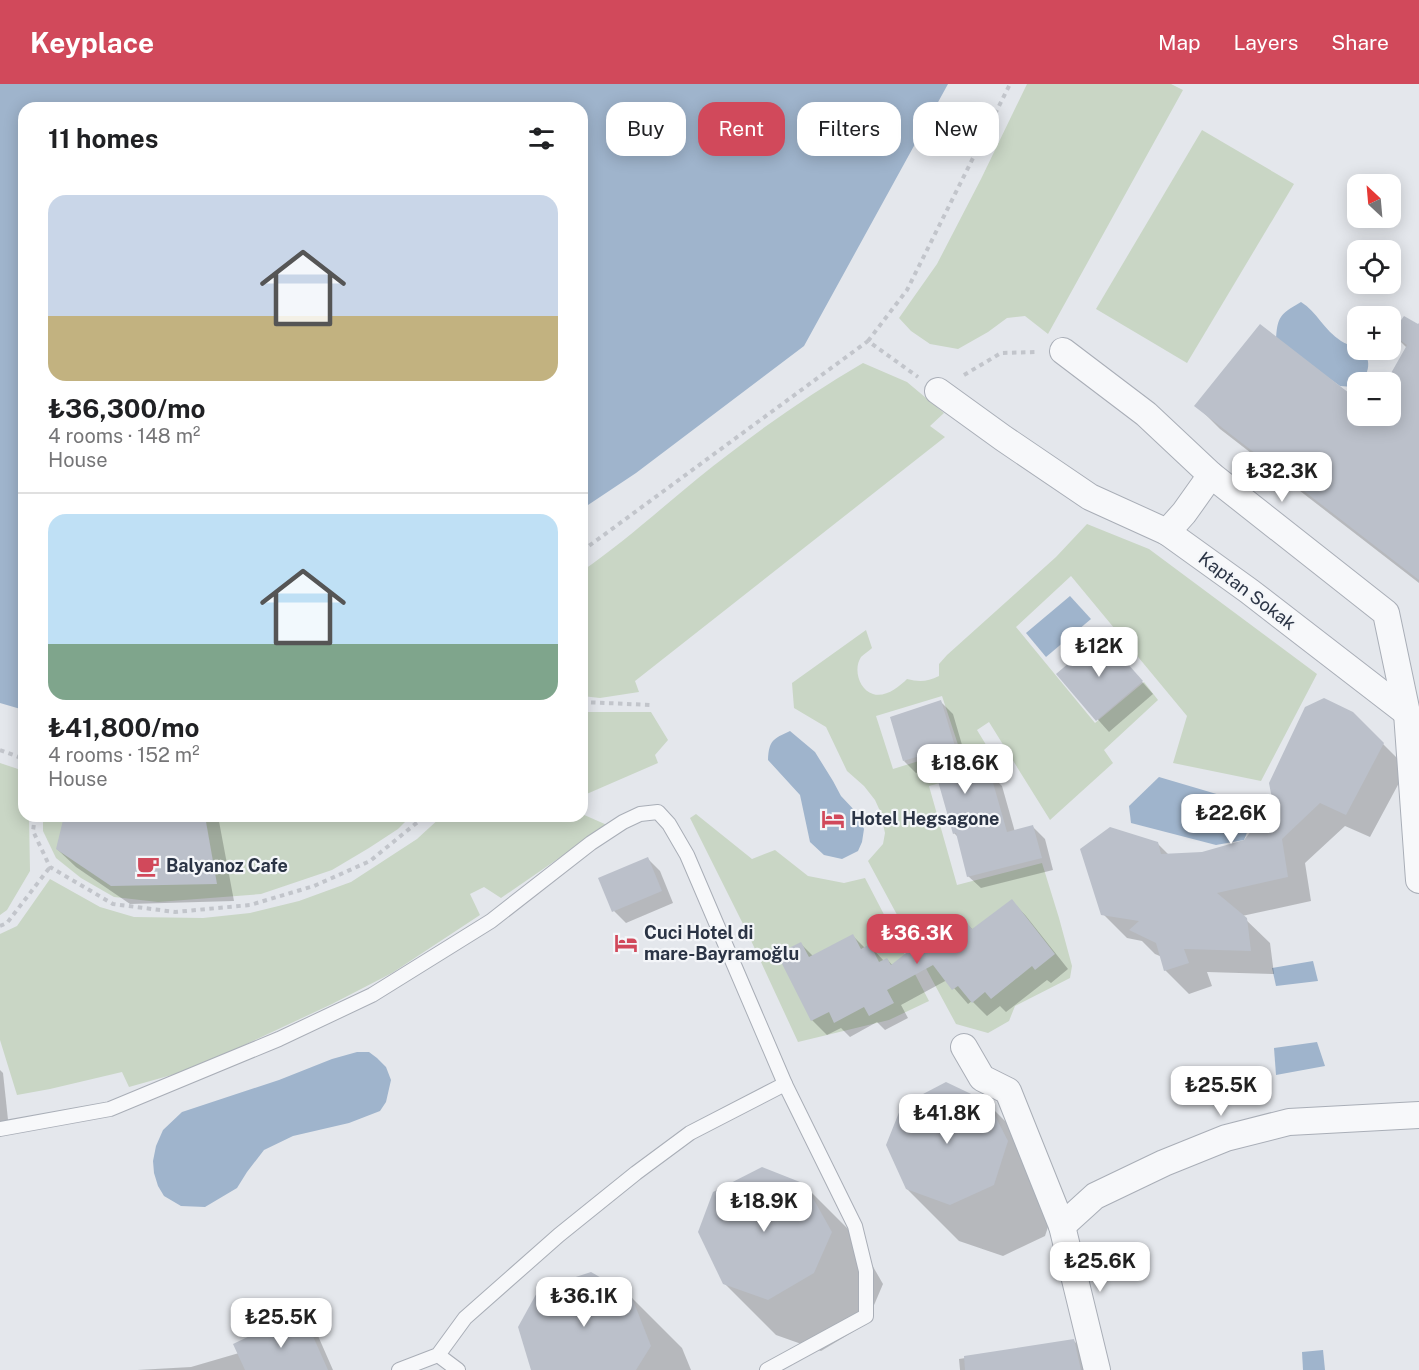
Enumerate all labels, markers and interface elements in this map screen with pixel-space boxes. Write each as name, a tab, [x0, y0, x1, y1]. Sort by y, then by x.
text: Keyplace	[30, 26, 154, 59]
text: Map	[1158, 30, 1201, 55]
text: Layers	[1234, 30, 1298, 55]
text: Share	[1331, 30, 1389, 55]
chip: Buy	[606, 102, 686, 156]
chip: Rent	[698, 102, 785, 156]
chip: Filters	[797, 102, 901, 156]
chip: New	[913, 102, 999, 156]
icon: filters	[525, 122, 558, 155]
text: 11 homes	[48, 123, 158, 154]
north arrow	[1347, 174, 1401, 228]
map controls	[1347, 174, 1401, 426]
icon: home	[249, 234, 357, 342]
button: locate	[1347, 240, 1401, 294]
button: +	[1347, 306, 1401, 360]
button: −	[1347, 372, 1401, 426]
text: ₺36,300/mo	[48, 393, 205, 424]
text: 4 rooms · 148 m²	[48, 424, 200, 448]
text: House	[48, 448, 108, 472]
pin: ₺32.3K	[1233, 452, 1331, 503]
text: ₺32.3K	[1246, 459, 1318, 483]
street label: Kaptan Sokak	[1195, 547, 1300, 634]
icon: home	[249, 553, 357, 661]
pin: ₺12K	[1063, 627, 1135, 678]
text: ₺12K	[1075, 634, 1123, 658]
text: ₺41,800/mo	[48, 712, 199, 743]
text: 4 rooms · 152 m²	[48, 743, 200, 767]
pin: ₺18.6K	[916, 744, 1014, 795]
text: ₺18.6K	[931, 751, 999, 775]
text: House	[48, 767, 108, 791]
pin: ₺22.6K	[1182, 794, 1280, 845]
text: ₺22.6K	[1195, 801, 1267, 825]
hotel icon: Hotel Hegsagone	[820, 806, 846, 832]
place label: Hotel Hegsagone	[851, 808, 999, 829]
cafe icon: Balyanoz Cafe	[135, 853, 161, 879]
place label: Balyanoz Cafe	[166, 855, 288, 876]
pin: ₺36.3K	[868, 914, 966, 965]
text: ₺36.3K	[881, 921, 953, 945]
place label: Cuci Hotel di mare-Bayramoğlu	[644, 922, 799, 964]
hotel icon: Cuci Hotel di mare-Bayramoğlu	[613, 930, 639, 956]
pin: ₺25.5K	[1172, 1066, 1270, 1117]
text: ₺25.5K	[1185, 1073, 1257, 1097]
pin: ₺41.8K	[898, 1094, 996, 1145]
text: ₺41.8K	[913, 1101, 981, 1125]
pin: ₺18.9K	[715, 1182, 813, 1233]
text: ₺18.9K	[730, 1189, 798, 1213]
pin: ₺25.6K	[1051, 1242, 1149, 1293]
text: ₺25.6K	[1064, 1249, 1136, 1273]
pin: ₺36.1K	[535, 1277, 633, 1328]
text: ₺36.1K	[550, 1284, 618, 1308]
pin: ₺25.5K	[232, 1298, 330, 1349]
text: ₺25.5K	[245, 1305, 317, 1329]

